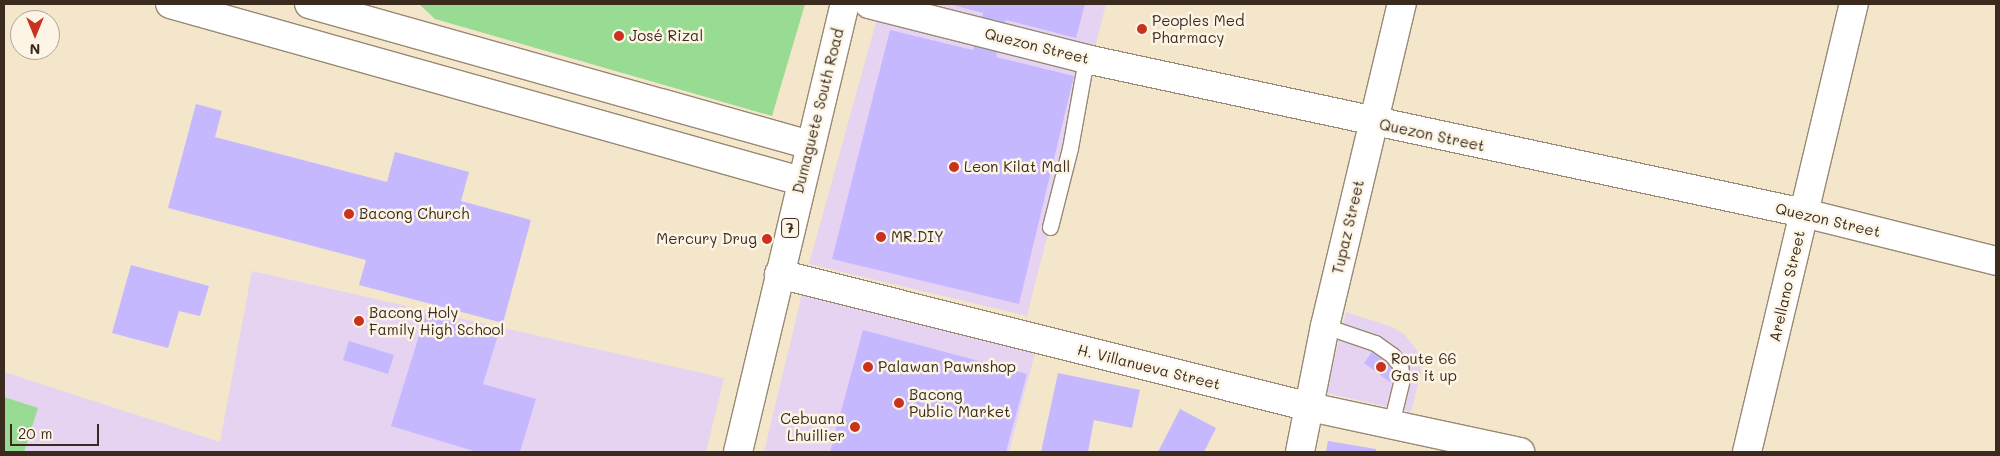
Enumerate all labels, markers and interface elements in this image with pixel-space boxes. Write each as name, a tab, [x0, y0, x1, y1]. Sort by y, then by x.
north arrow	[10, 10, 60, 60]
place label: Peoples Med Pharmacy	[1152, 11, 1244, 46]
marker: Peoples Med Pharmacy	[1136, 23, 1148, 35]
street label: Quezon Street	[983, 24, 1091, 68]
place label: José Rizal	[629, 27, 703, 45]
street label: Dumaguete South Road	[789, 27, 847, 195]
marker: José Rizal	[613, 30, 625, 42]
text: N	[30, 40, 40, 59]
street label: Quezon Street	[1378, 115, 1486, 155]
place label: Leon Kilat Mall	[964, 158, 1070, 176]
marker: Leon Kilat Mall	[948, 161, 960, 173]
street label: Tupaz Street	[1328, 178, 1368, 276]
street label: Quezon Street	[1774, 199, 1882, 241]
place label: Bacong Church	[359, 205, 469, 223]
marker: Bacong Church	[343, 208, 355, 220]
road number: 7	[780, 217, 800, 240]
place label: MR.DIY	[891, 228, 944, 246]
street label: Arellano Street	[1765, 229, 1809, 343]
place label: Mercury Drug	[656, 230, 757, 248]
marker: MR.DIY	[875, 231, 887, 243]
marker: Mercury Drug	[761, 233, 773, 245]
place label: Bacong Holy Family High School	[369, 303, 504, 338]
marker: Bacong Holy Family High School	[353, 315, 365, 327]
street label: H. Villanueva Street	[1076, 341, 1222, 393]
place label: Route 66 Gas it up	[1391, 349, 1457, 384]
place label: Palawan Pawnshop	[878, 358, 1016, 376]
marker: Palawan Pawnshop	[862, 361, 874, 373]
marker: Route 66 Gas it up	[1375, 361, 1387, 373]
place label: Bacong Public Market	[909, 385, 1011, 420]
marker: Bacong Public Market	[893, 397, 905, 409]
place label: Cebuana Lhuillier	[780, 409, 845, 444]
scale bar	[12, 414, 101, 446]
marker: Cebuana Lhuillier	[849, 421, 861, 433]
text: 20 m	[18, 423, 52, 443]

